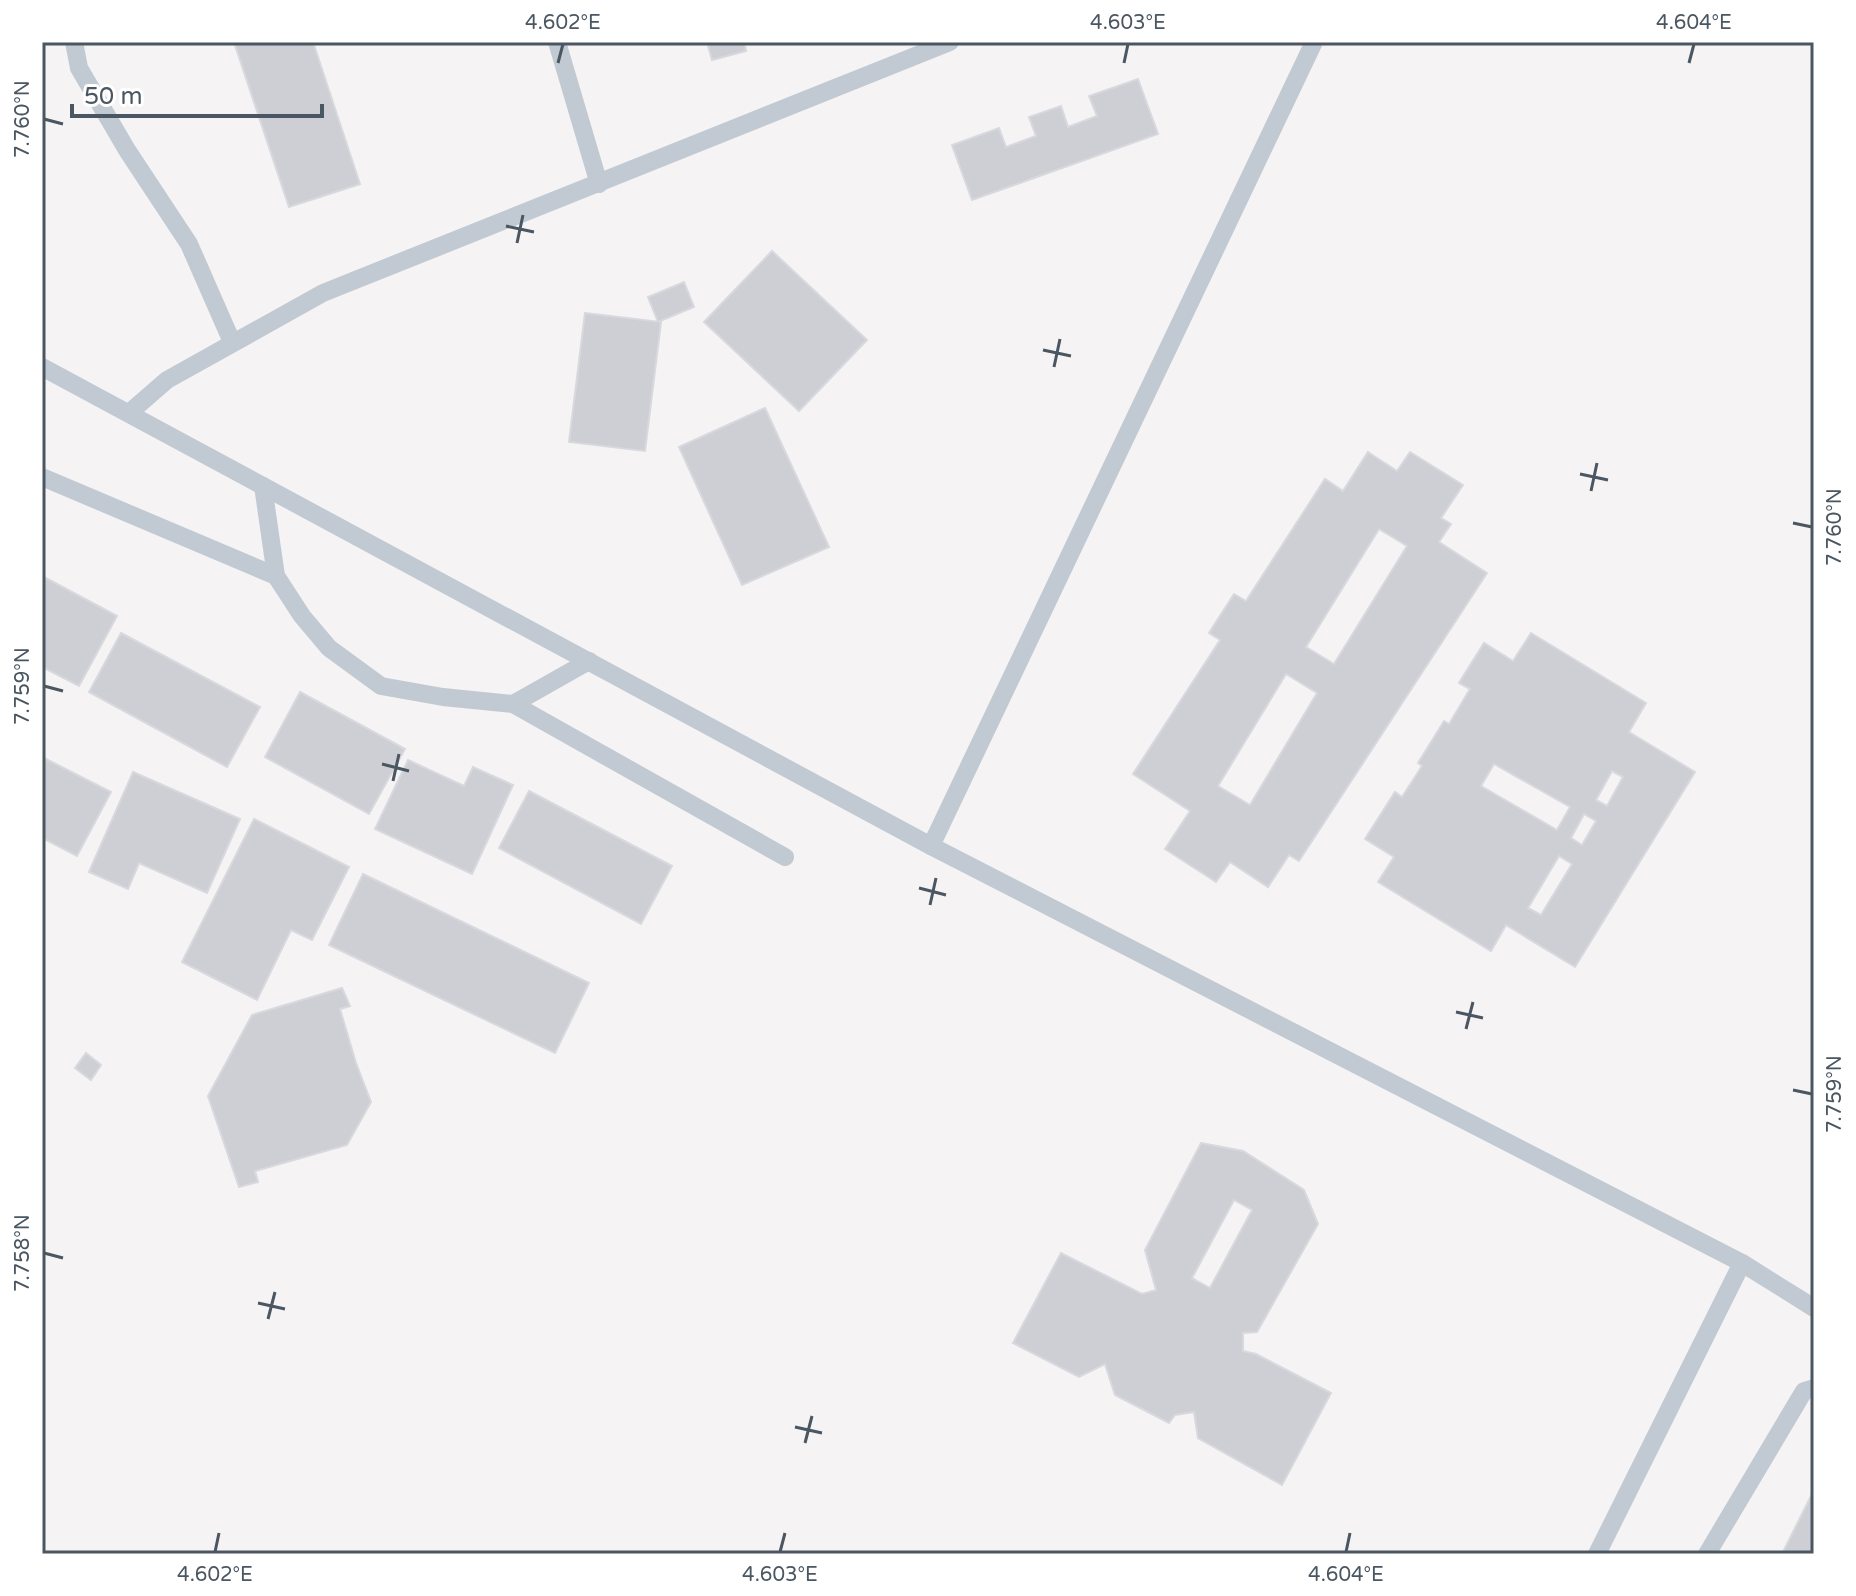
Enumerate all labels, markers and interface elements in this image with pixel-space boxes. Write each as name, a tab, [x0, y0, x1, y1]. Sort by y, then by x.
text: 4.602°E	[525, 11, 601, 35]
text: 4.603°E	[1090, 11, 1166, 35]
text: 4.604°E	[1656, 11, 1732, 35]
scale bar	[72, 68, 322, 118]
text: 7.760°N	[11, 80, 35, 158]
text: 50 m	[84, 82, 142, 111]
text: 7.760°N	[1823, 488, 1847, 566]
text: 7.759°N	[11, 647, 35, 725]
text: 7.759°N	[1823, 1055, 1847, 1133]
text: 7.758°N	[11, 1214, 35, 1292]
text: 4.602°E	[177, 1563, 253, 1587]
text: 4.603°E	[742, 1563, 818, 1587]
text: 4.604°E	[1308, 1563, 1384, 1587]

